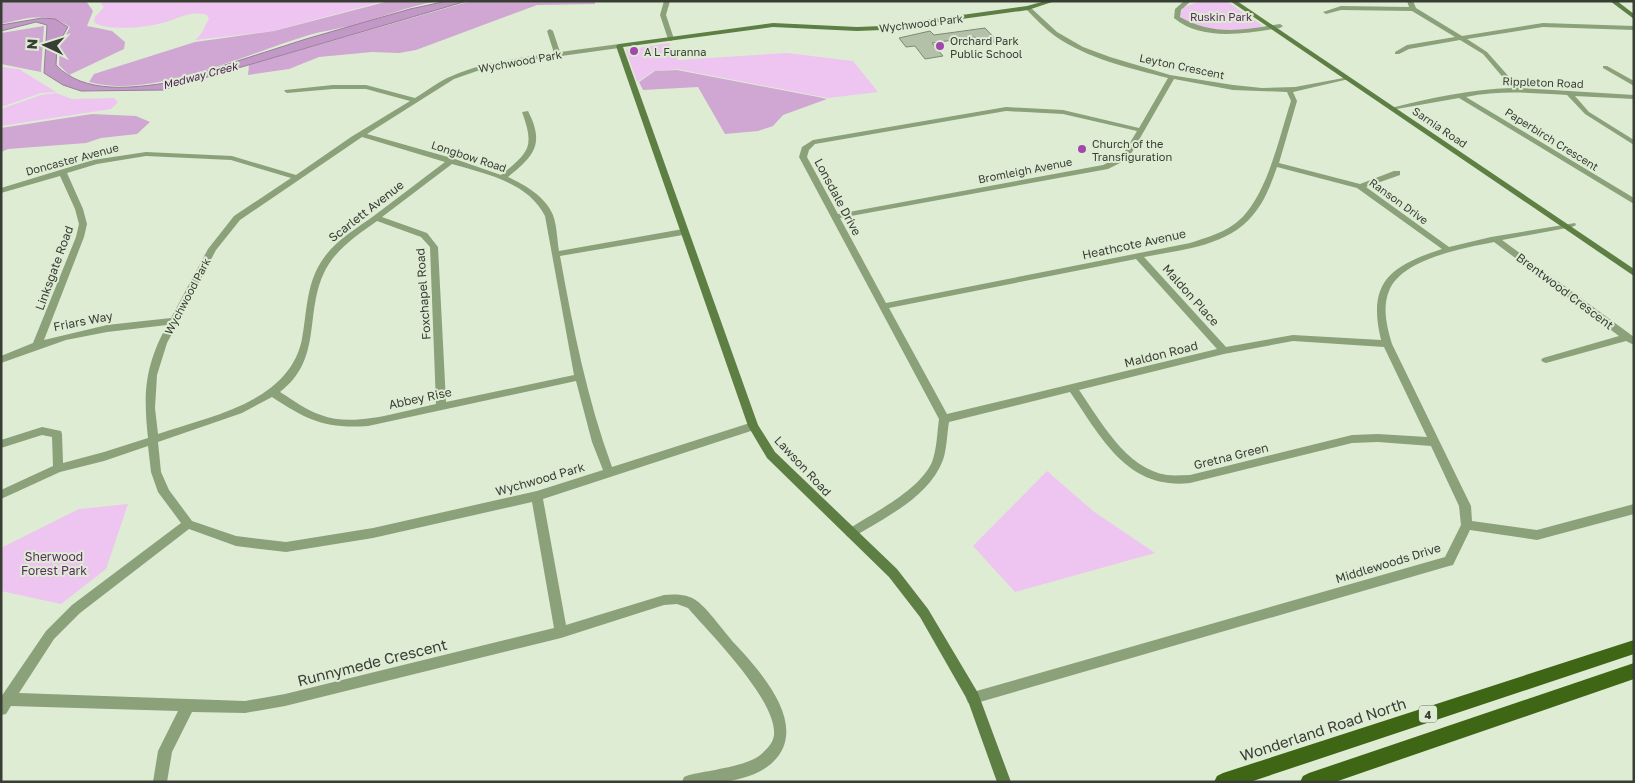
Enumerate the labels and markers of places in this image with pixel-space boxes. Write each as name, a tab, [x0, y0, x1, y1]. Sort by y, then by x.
place label: Orchard Park Public School	[950, 34, 1023, 60]
marker: Orchard Park Public School	[934, 40, 946, 52]
marker: A L Furanna	[628, 45, 640, 57]
place label: A L Furanna	[644, 45, 706, 58]
place label: Church of the Transfiguration	[1092, 137, 1172, 163]
marker: Church of the Transfiguration	[1076, 143, 1088, 155]

